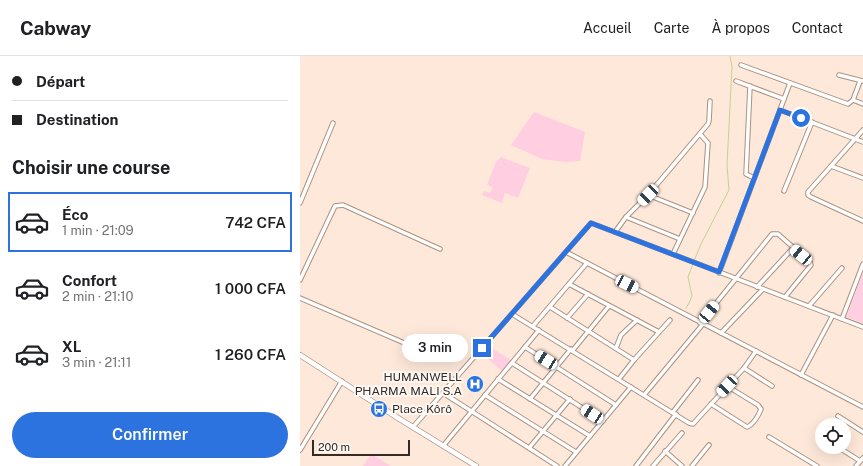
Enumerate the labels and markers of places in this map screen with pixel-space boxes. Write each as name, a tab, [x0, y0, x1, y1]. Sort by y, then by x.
place label: HUMANWELL PHARMA MALI S.A	[355, 370, 462, 398]
hospital icon: HUMANWELL PHARMA MALI S.A	[465, 374, 485, 394]
bus stop icon: Place Kôrô	[369, 399, 389, 419]
place label: Place Kôrô	[392, 402, 452, 416]

